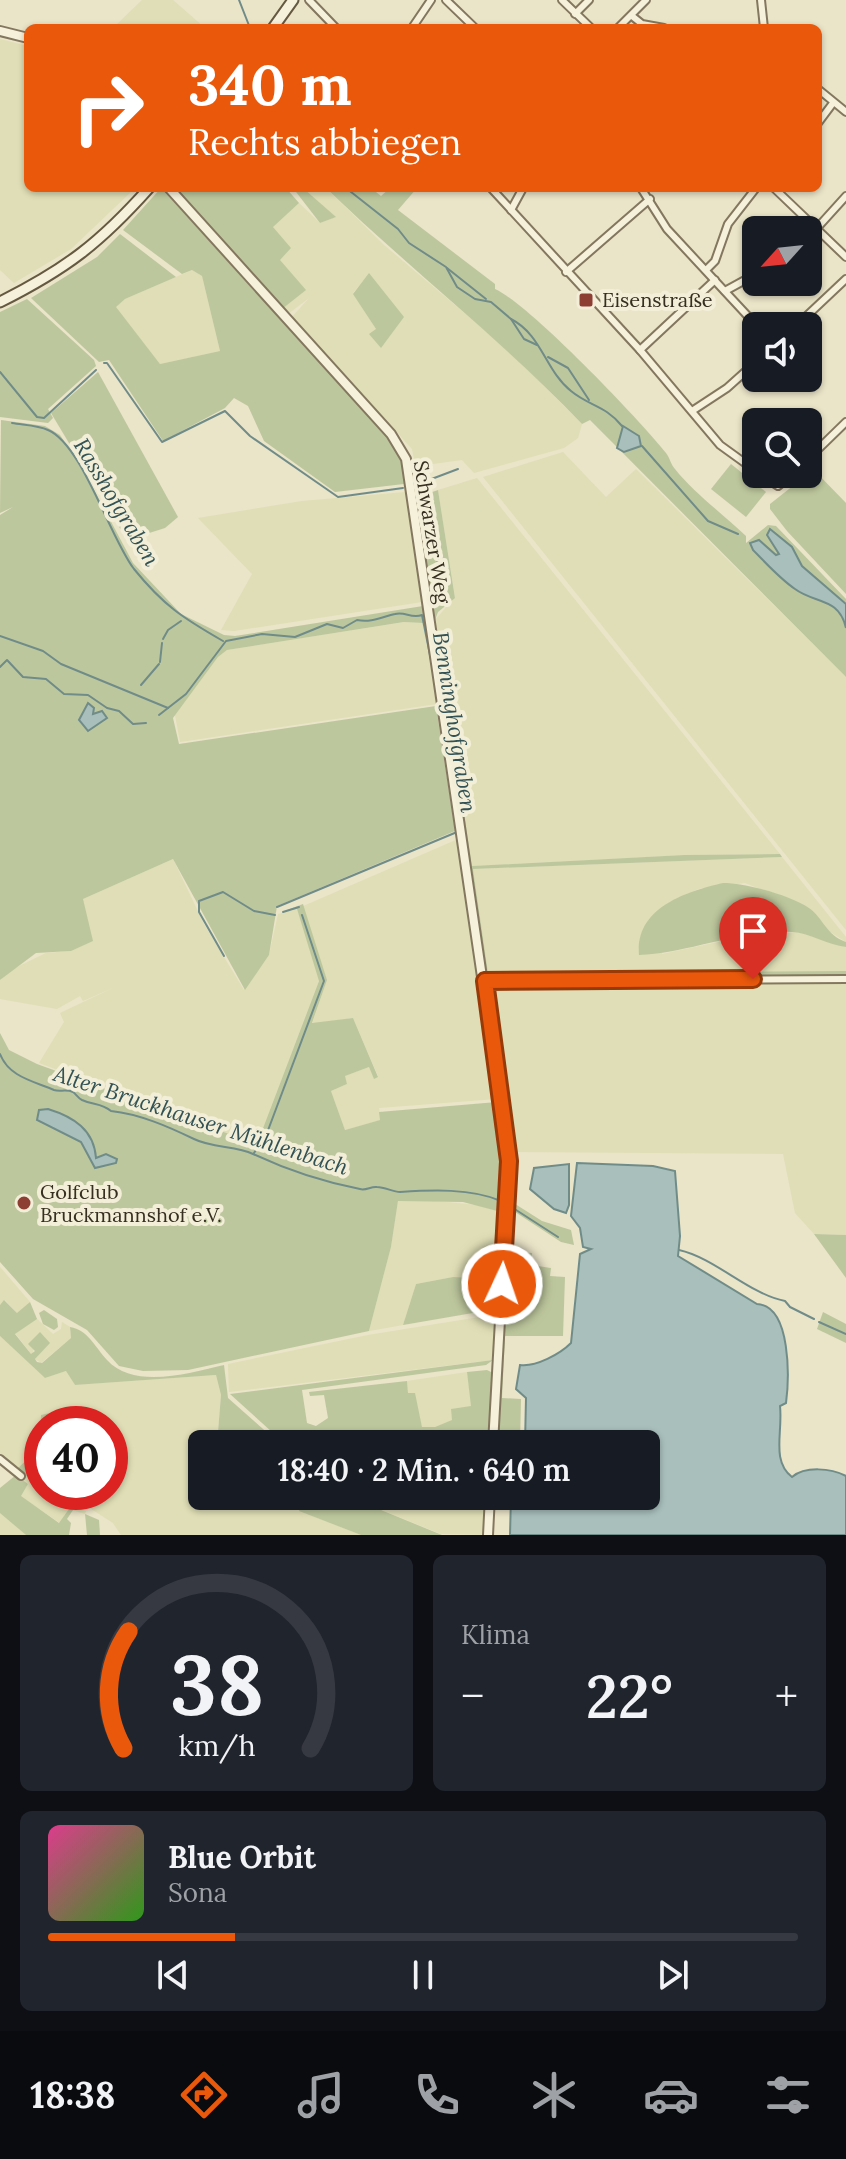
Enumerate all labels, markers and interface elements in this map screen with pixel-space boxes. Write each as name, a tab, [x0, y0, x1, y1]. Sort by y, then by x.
text: 340 m	[188, 49, 352, 120]
icon: right	[56, 56, 160, 160]
text: Rechts abbiegen	[188, 119, 461, 165]
north arrow	[742, 216, 822, 296]
map controls	[742, 216, 822, 488]
place label: Eisenstraße	[602, 287, 713, 312]
marker: Eisenstraße	[577, 291, 595, 309]
button: sound	[742, 312, 822, 392]
button: search	[742, 408, 822, 488]
water label: Rasshofgraben	[68, 433, 166, 571]
street label: Schwarzer Weg	[409, 459, 456, 606]
water label: Benninghofgraben	[427, 630, 483, 815]
pin	[719, 897, 787, 979]
icon: arrive	[731, 909, 775, 953]
water label: Alter Bruckhauser Mühlenbach	[49, 1059, 352, 1181]
place label: Golfclub Bruckmannshof e.V.	[40, 1179, 222, 1227]
marker: Golfclub Bruckmannshof e.V.	[15, 1194, 33, 1212]
position arrow	[460, 1242, 544, 1326]
speed limit sign: 40	[24, 1406, 128, 1510]
text: 18:40 · 2 Min. · 640 m	[278, 1451, 570, 1489]
text: Klima	[461, 1618, 530, 1651]
text: 38	[169, 1631, 264, 1738]
text: 22°	[586, 1658, 673, 1734]
text: −	[461, 1668, 484, 1724]
text: +	[775, 1668, 798, 1724]
text: km/h	[178, 1727, 255, 1764]
text: Blue Orbit	[168, 1838, 316, 1876]
text: Sona	[168, 1876, 227, 1909]
icon: previous	[151, 1953, 195, 1997]
icon: pause	[401, 1953, 445, 1997]
icon: next	[651, 1953, 695, 1997]
icon: directions	[176, 2067, 232, 2123]
icon: music	[293, 2067, 349, 2123]
icon: phone	[409, 2067, 465, 2123]
icon: climate	[526, 2067, 582, 2123]
icon: car	[643, 2067, 699, 2123]
icon: filters	[760, 2067, 816, 2123]
text: 18:38	[30, 2072, 115, 2118]

